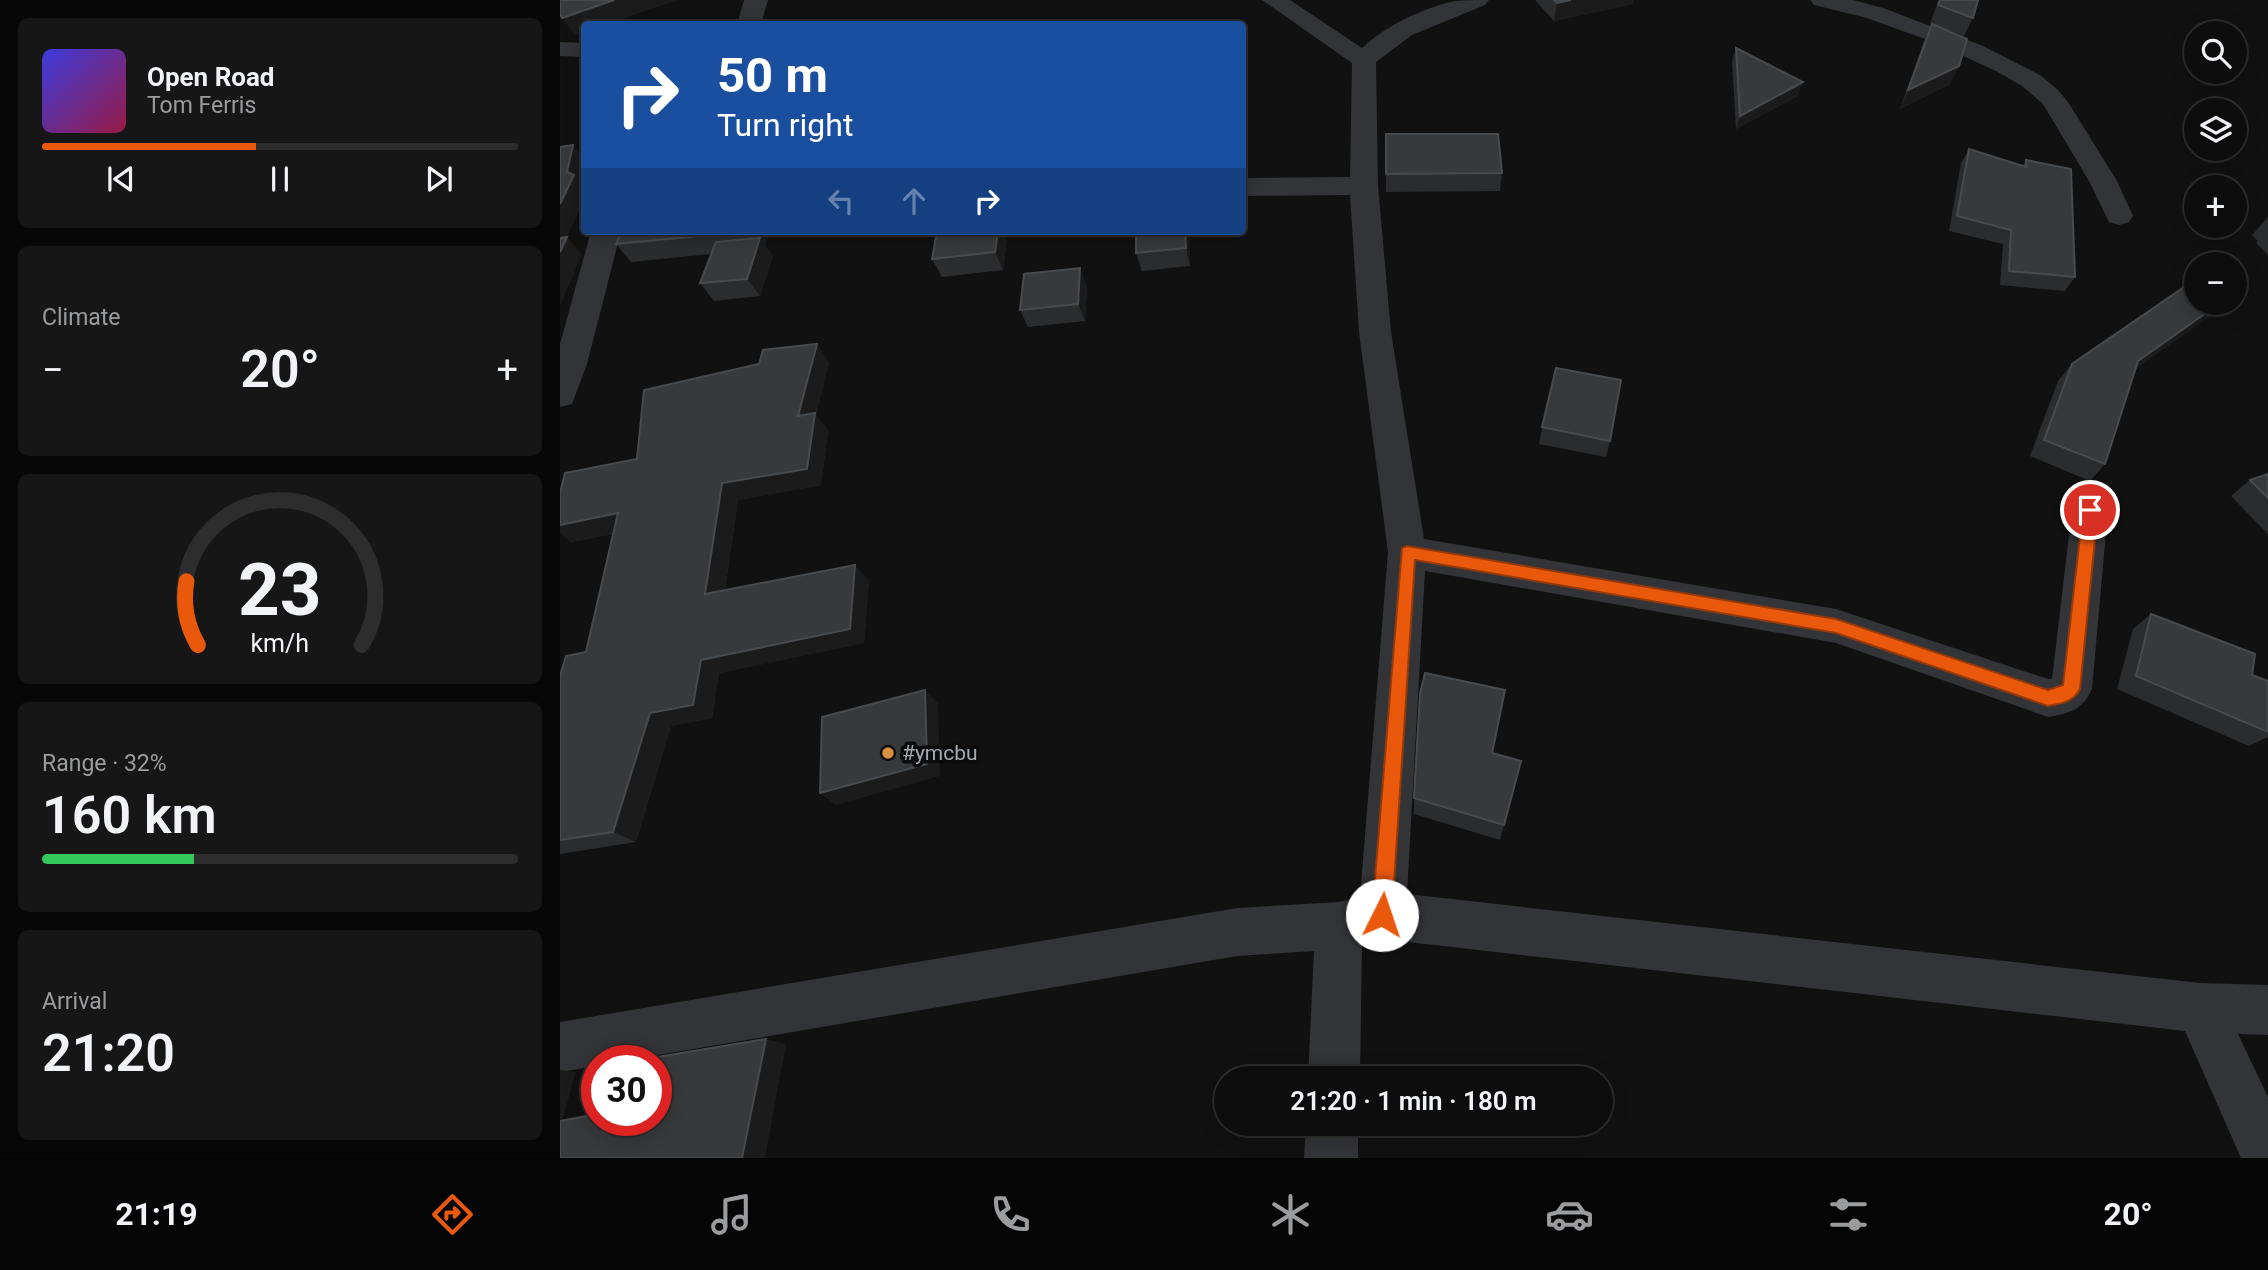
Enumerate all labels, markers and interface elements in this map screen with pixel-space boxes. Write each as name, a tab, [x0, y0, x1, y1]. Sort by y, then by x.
map controls	[2184, 21, 2247, 315]
button: search	[2184, 21, 2247, 84]
text: 50 m	[717, 47, 828, 104]
icon: right	[602, 49, 693, 140]
text: Open Road	[147, 62, 275, 92]
text: Tom Ferris	[147, 92, 256, 119]
button: layers	[2184, 98, 2247, 161]
text: Turn right	[717, 106, 853, 144]
icon: previous	[102, 160, 140, 198]
icon: pause	[261, 160, 299, 198]
icon: next	[420, 160, 458, 198]
button: +	[2184, 175, 2247, 238]
icon: left	[822, 182, 860, 220]
icon: ahead	[895, 182, 933, 220]
icon: right	[968, 182, 1006, 220]
button: −	[2184, 252, 2247, 315]
text: Climate	[42, 304, 121, 331]
text: 20°	[240, 339, 320, 400]
text: −	[42, 348, 64, 392]
text: +	[496, 348, 518, 392]
pin	[2060, 480, 2120, 540]
icon: arrive	[2071, 491, 2109, 529]
text: 23	[238, 547, 322, 633]
text: km/h	[251, 629, 309, 658]
place label: #ymcbu	[902, 741, 978, 765]
marker: #ymcbu	[880, 745, 896, 761]
text: Range · 32%	[42, 750, 167, 777]
text: 160 km	[42, 785, 217, 846]
position arrow	[1345, 878, 1419, 952]
text: Arrival	[42, 988, 107, 1015]
text: 21:20	[42, 1023, 175, 1084]
speed limit sign: 30	[581, 1045, 672, 1136]
text: 21:20 · 1 min · 180 m	[1290, 1086, 1537, 1116]
icon: directions	[428, 1190, 477, 1239]
icon: music	[707, 1190, 756, 1239]
icon: phone	[986, 1190, 1035, 1239]
icon: climate	[1266, 1190, 1315, 1239]
icon: car	[1545, 1190, 1594, 1239]
icon: filters	[1824, 1190, 1873, 1239]
text: 21:19	[115, 1195, 198, 1233]
text: 20°	[2104, 1195, 2153, 1233]

